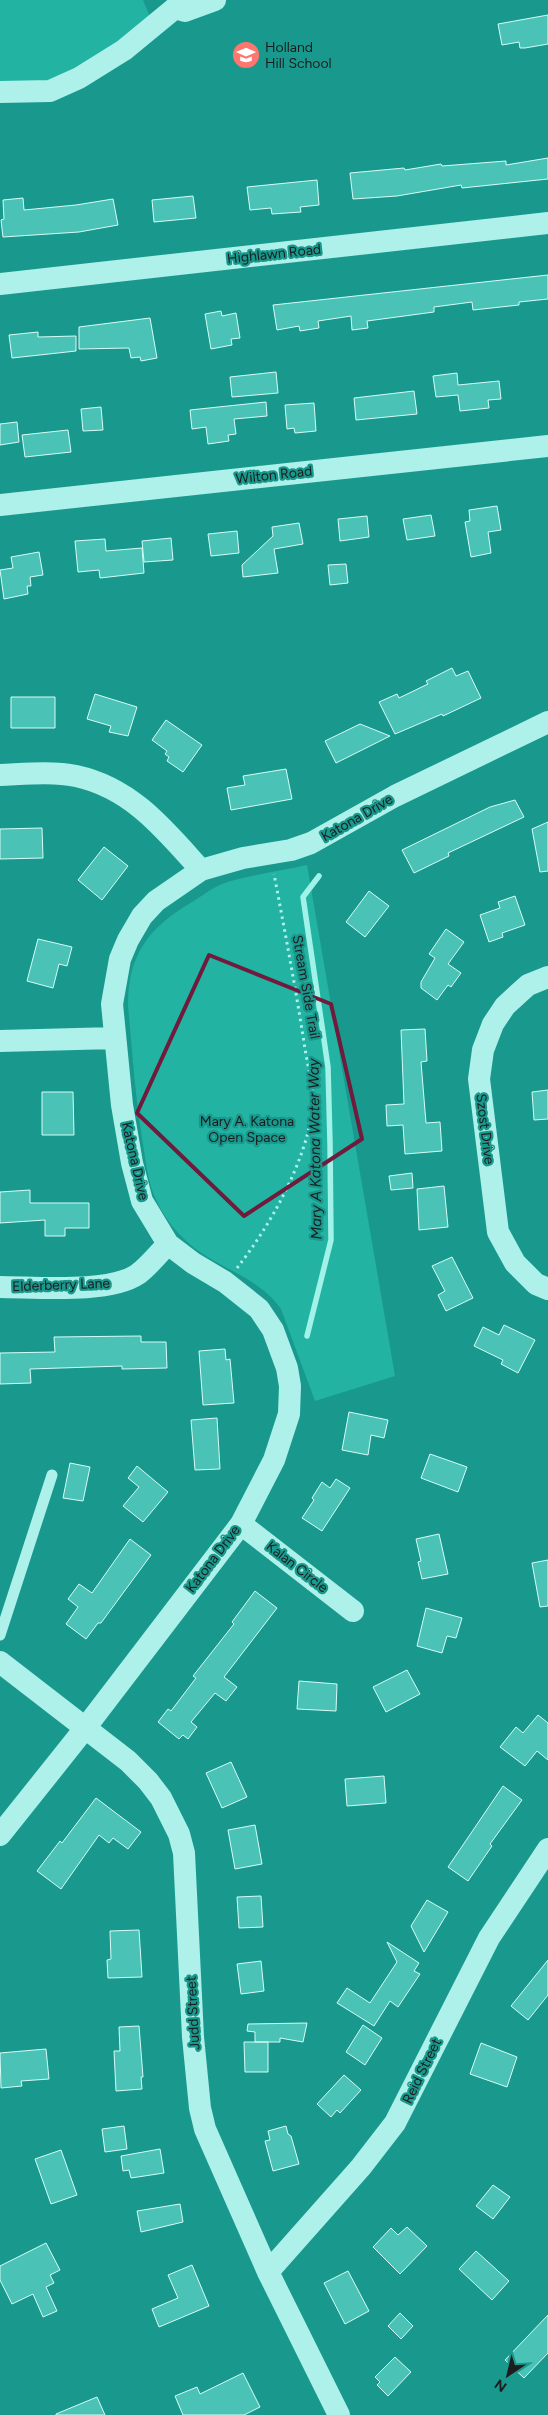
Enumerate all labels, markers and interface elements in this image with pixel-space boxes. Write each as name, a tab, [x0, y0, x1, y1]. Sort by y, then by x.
place label: Holland Hill School	[265, 39, 332, 72]
school or university icon: Holland Hill School	[231, 40, 261, 70]
street label: Highlawn Road	[226, 241, 322, 267]
street label: Wilton Road	[235, 463, 313, 487]
street label: Katona Drive	[318, 791, 396, 845]
street label: Stream Side Trail	[288, 934, 324, 1040]
water label: Mary A Katona Water Way	[304, 1057, 326, 1240]
street label: Szost Drive	[472, 1093, 498, 1166]
park label: Mary A. Katona Open Space	[200, 1113, 294, 1146]
street label: Katona Drive	[118, 1120, 152, 1202]
street label: Elderberry Lane	[12, 1275, 111, 1295]
street label: Katona Drive	[182, 1522, 244, 1596]
street label: Kalan Circle	[263, 1538, 331, 1597]
street label: Judd Street	[183, 1976, 203, 2050]
street label: Reid Street	[399, 2036, 445, 2106]
north arrow	[483, 2350, 533, 2400]
text: N	[492, 2375, 510, 2395]

